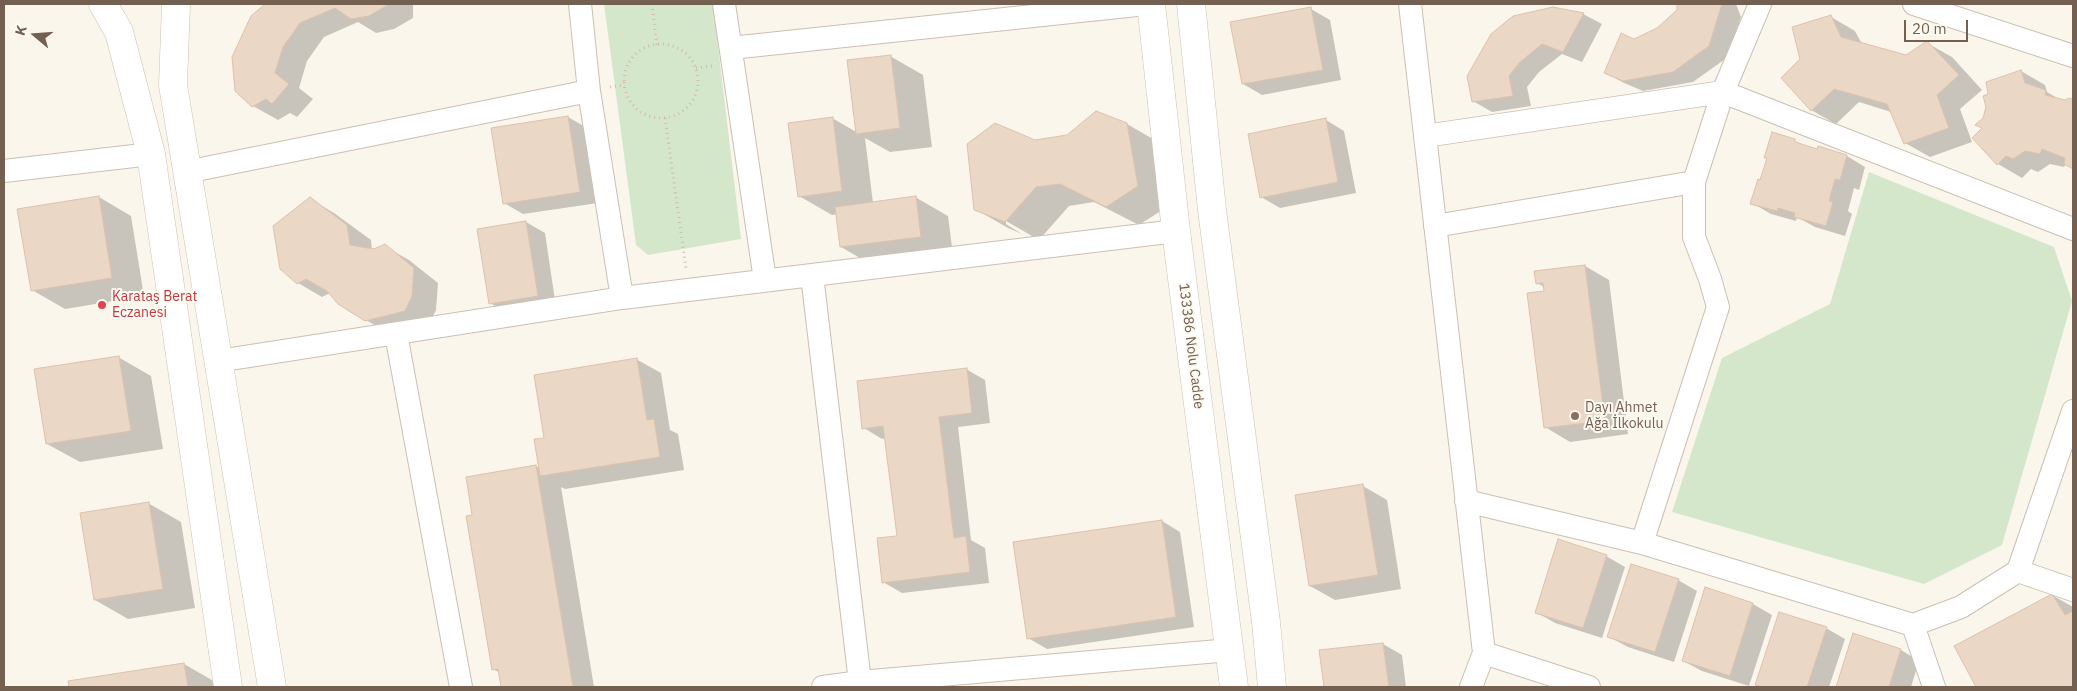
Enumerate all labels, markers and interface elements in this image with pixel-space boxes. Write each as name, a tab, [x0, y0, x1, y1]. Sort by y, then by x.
north arrow	[10, 10, 60, 60]
scale bar	[1907, 10, 1971, 42]
text: 20 m	[1912, 19, 1947, 38]
text: K	[11, 23, 31, 38]
street label: 133386 Nolu Cadde	[1175, 282, 1207, 410]
place label: Karataş Berat Eczanesi	[112, 289, 198, 322]
marker: Karataş Berat Eczanesi	[96, 299, 108, 311]
place label: Dayı Ahmet Ağa İlkokulu	[1585, 400, 1663, 432]
marker: Dayı Ahmet Ağa İlkokulu	[1569, 410, 1581, 422]

